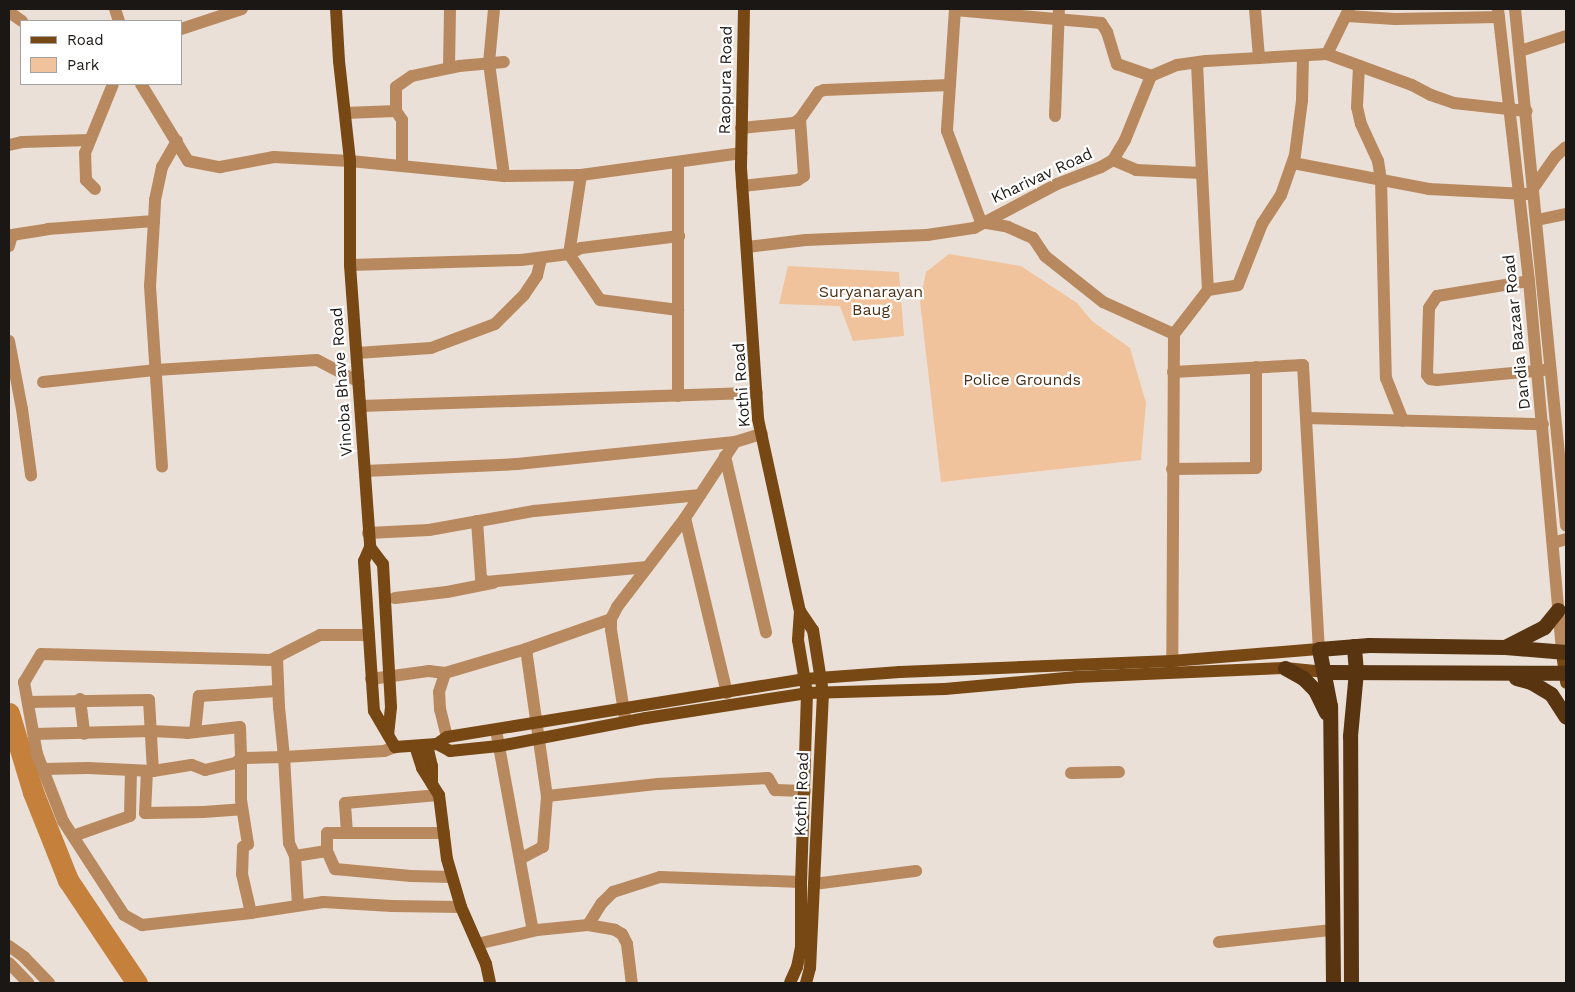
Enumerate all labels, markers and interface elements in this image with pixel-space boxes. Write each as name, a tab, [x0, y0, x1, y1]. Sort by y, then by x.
legend	[20, 20, 182, 85]
street label: Raopura Road	[715, 25, 737, 135]
text: Road	[67, 31, 104, 49]
text: Park	[67, 56, 99, 74]
street label: Kharivav Road	[988, 144, 1096, 208]
street label: Dandia Bazaar Road	[1499, 253, 1535, 411]
park label: Suryanarayan Baug	[819, 282, 923, 320]
street label: Vinoba Bhave Road	[327, 307, 357, 457]
street label: Kothi Road	[729, 342, 755, 428]
park label: Police Grounds	[963, 370, 1081, 390]
street label: Kothi Road	[791, 751, 813, 837]

